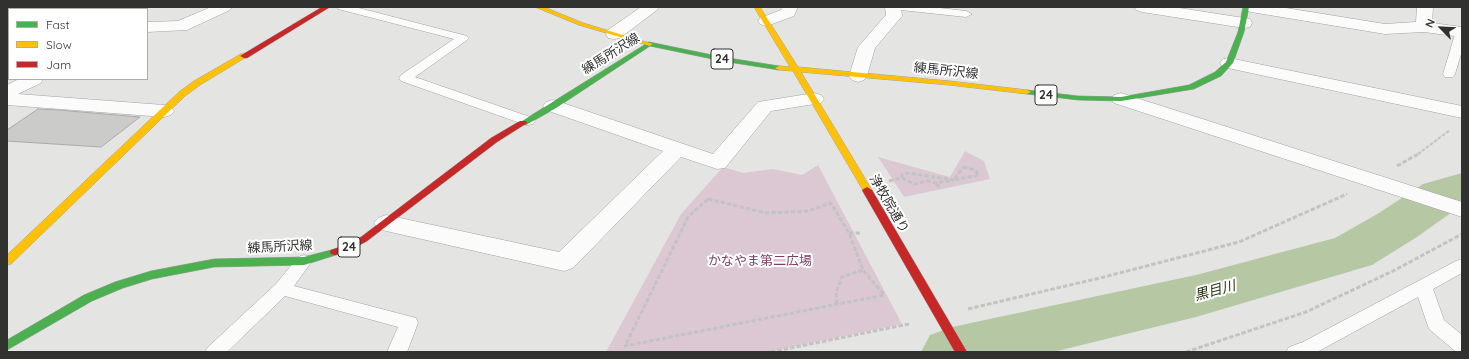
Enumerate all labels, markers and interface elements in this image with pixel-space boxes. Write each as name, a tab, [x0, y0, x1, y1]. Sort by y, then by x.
legend	[8, 8, 148, 80]
north arrow	[1421, 8, 1461, 48]
text: Fast	[46, 17, 70, 32]
text: N	[1422, 17, 1438, 30]
street label: 練馬所沢線	[579, 30, 643, 78]
text: Slow	[46, 37, 72, 52]
road number: 24	[711, 49, 733, 69]
text: Jam	[46, 57, 71, 72]
street label: 練馬所沢線	[913, 60, 979, 82]
road number: 24	[1035, 85, 1057, 105]
street label: 浄牧院通り	[866, 172, 912, 236]
road number: 24	[338, 237, 360, 257]
street label: 練馬所沢線	[247, 238, 313, 256]
park label: かなやま第二広場	[708, 253, 812, 269]
water label: 黒目川	[1193, 277, 1237, 305]

